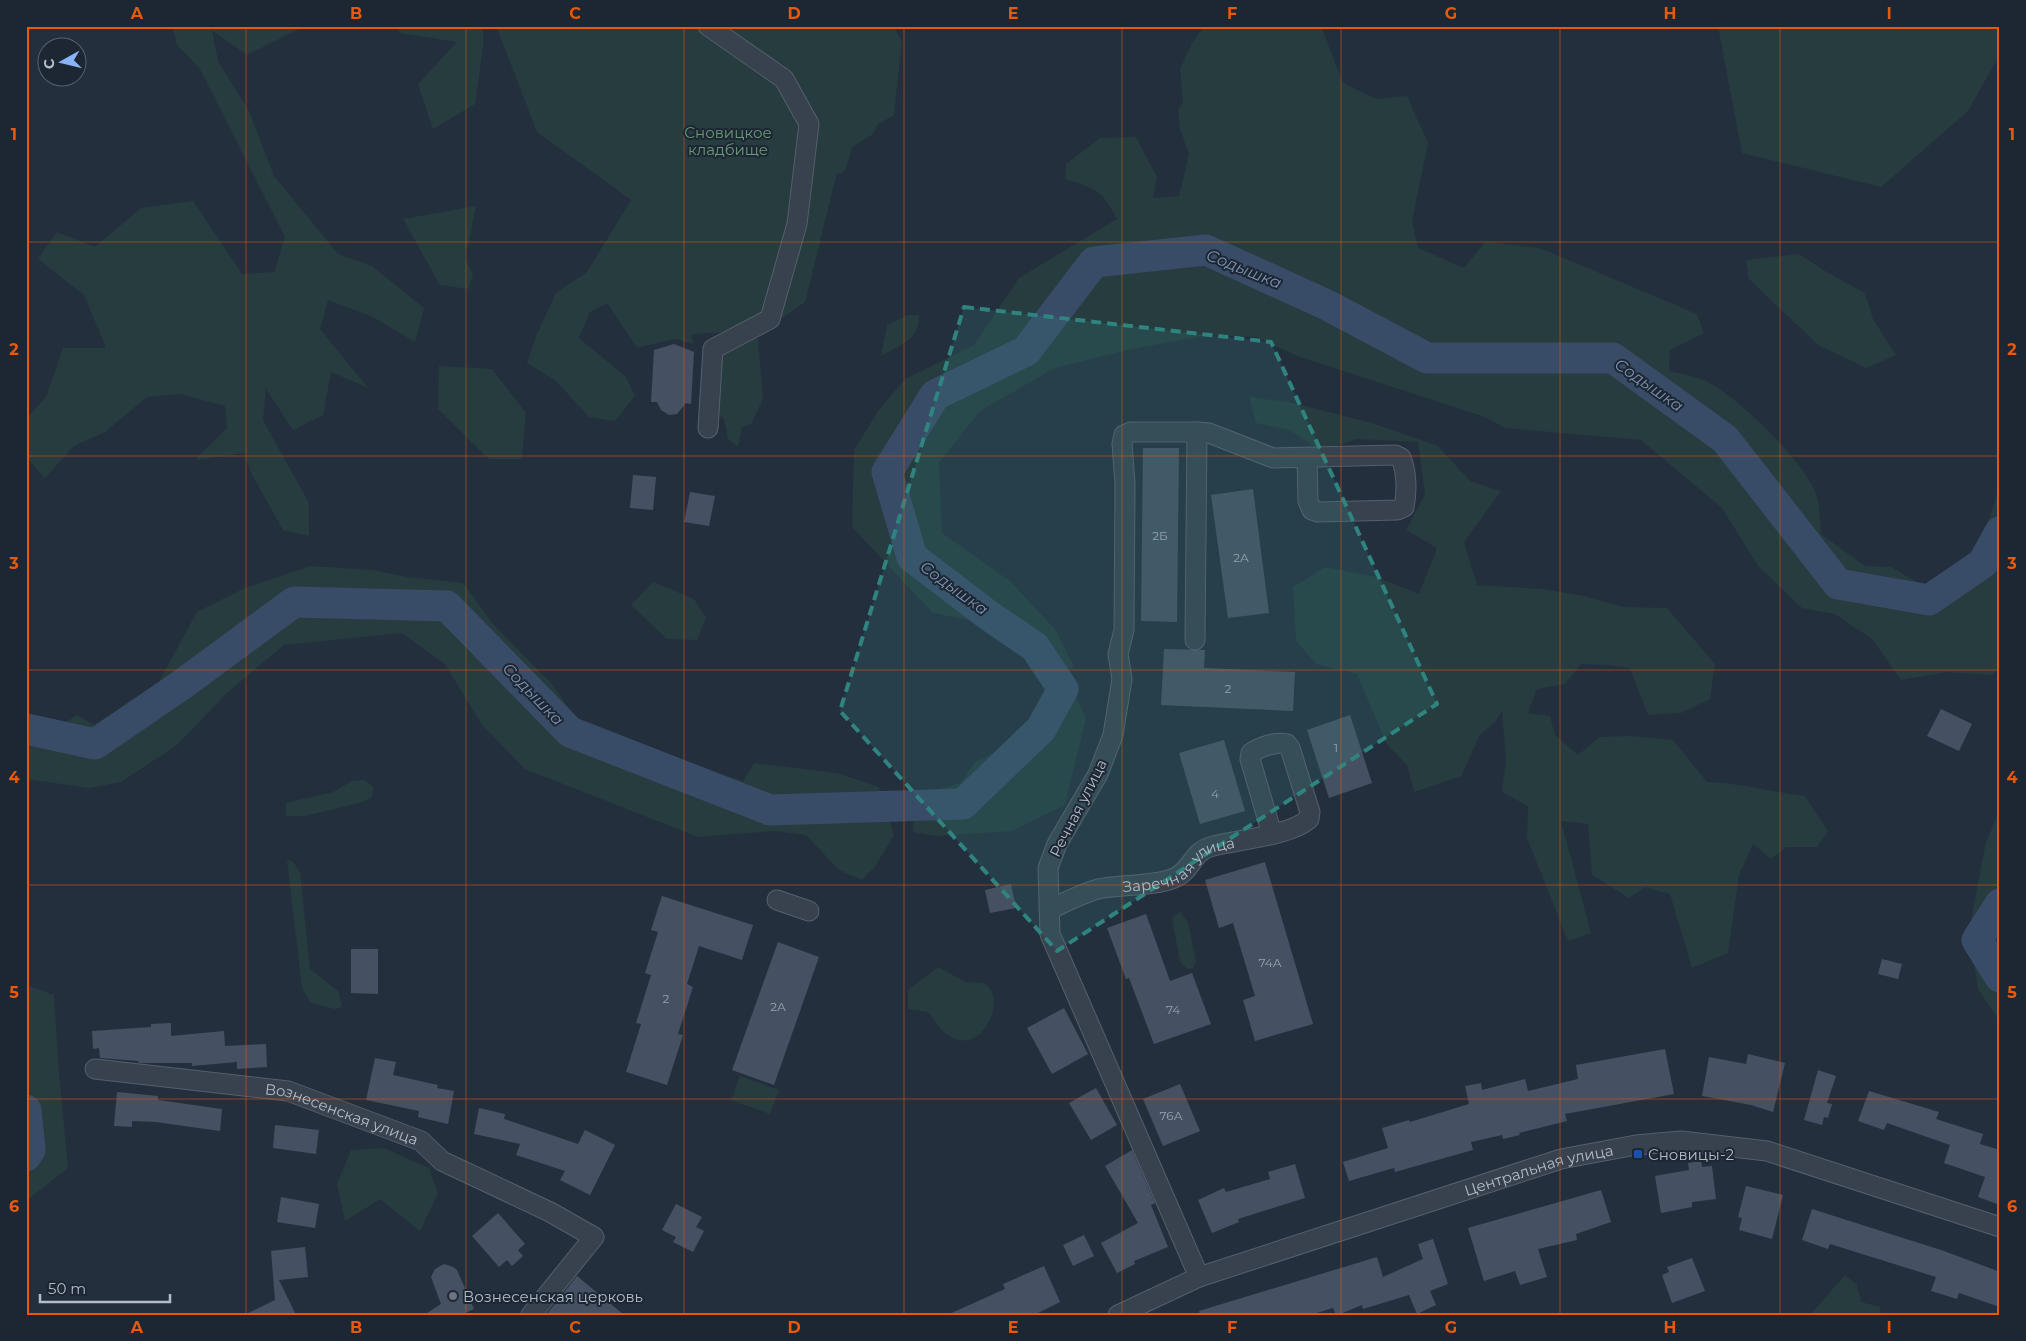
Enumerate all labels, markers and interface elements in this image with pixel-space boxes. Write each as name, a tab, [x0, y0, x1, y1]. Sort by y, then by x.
text: A	[130, 4, 144, 23]
text: B	[350, 4, 362, 23]
text: C	[569, 4, 581, 23]
text: D	[787, 4, 801, 23]
text: E	[1008, 4, 1018, 23]
text: F	[1227, 4, 1237, 23]
text: G	[1445, 4, 1457, 23]
text: H	[1664, 4, 1676, 23]
text: I	[1886, 4, 1892, 23]
north arrow	[38, 38, 88, 88]
text: С	[40, 58, 59, 70]
park label: Сновицкое кладбище	[684, 123, 772, 159]
text: 1	[11, 125, 17, 144]
text: 1	[2009, 125, 2015, 144]
water label: Содышка	[1204, 245, 1284, 293]
text: 2	[9, 340, 19, 359]
text: 2	[2007, 340, 2017, 359]
water label: Содышка	[1611, 354, 1687, 416]
house number: 2Б	[1152, 528, 1168, 543]
house number: 2А	[1233, 550, 1249, 565]
text: 3	[8, 554, 19, 573]
text: 3	[2006, 554, 2017, 573]
water label: Содышка	[916, 557, 992, 619]
water label: Содышка	[499, 659, 567, 729]
house number: 2	[1225, 681, 1232, 696]
house number: 1	[1334, 740, 1338, 755]
street label: Речная улица	[1045, 756, 1111, 860]
text: 4	[8, 768, 20, 787]
text: 4	[2006, 768, 2018, 787]
house number: 4	[1211, 786, 1219, 801]
street label: Заречная улица	[1122, 832, 1236, 895]
house number: 74А	[1258, 955, 1282, 970]
text: 5	[9, 983, 19, 1002]
text: 5	[2007, 983, 2017, 1002]
house number: 2	[663, 991, 670, 1006]
house number: 2А	[770, 999, 786, 1014]
house number: 74	[1166, 1002, 1180, 1017]
street label: Вознесенская улица	[264, 1079, 421, 1149]
house number: 76А	[1159, 1108, 1183, 1123]
street label: Центральная улица	[1462, 1140, 1615, 1199]
place label: Сновицы-2	[1648, 1145, 1734, 1164]
marker: Сновицы-2	[1632, 1148, 1644, 1160]
text: 6	[9, 1197, 19, 1216]
text: 6	[2007, 1197, 2017, 1216]
scale bar	[40, 1271, 170, 1303]
text: 50 m	[48, 1279, 86, 1298]
place label: Вознесенская церковь	[463, 1287, 643, 1306]
marker: Вознесенская церковь	[447, 1290, 459, 1302]
text: A	[130, 1318, 144, 1337]
text: B	[350, 1318, 362, 1337]
text: C	[569, 1318, 581, 1337]
text: D	[787, 1318, 801, 1337]
text: E	[1008, 1318, 1018, 1337]
text: F	[1227, 1318, 1237, 1337]
text: G	[1445, 1318, 1457, 1337]
text: H	[1664, 1318, 1676, 1337]
text: I	[1886, 1318, 1892, 1337]

